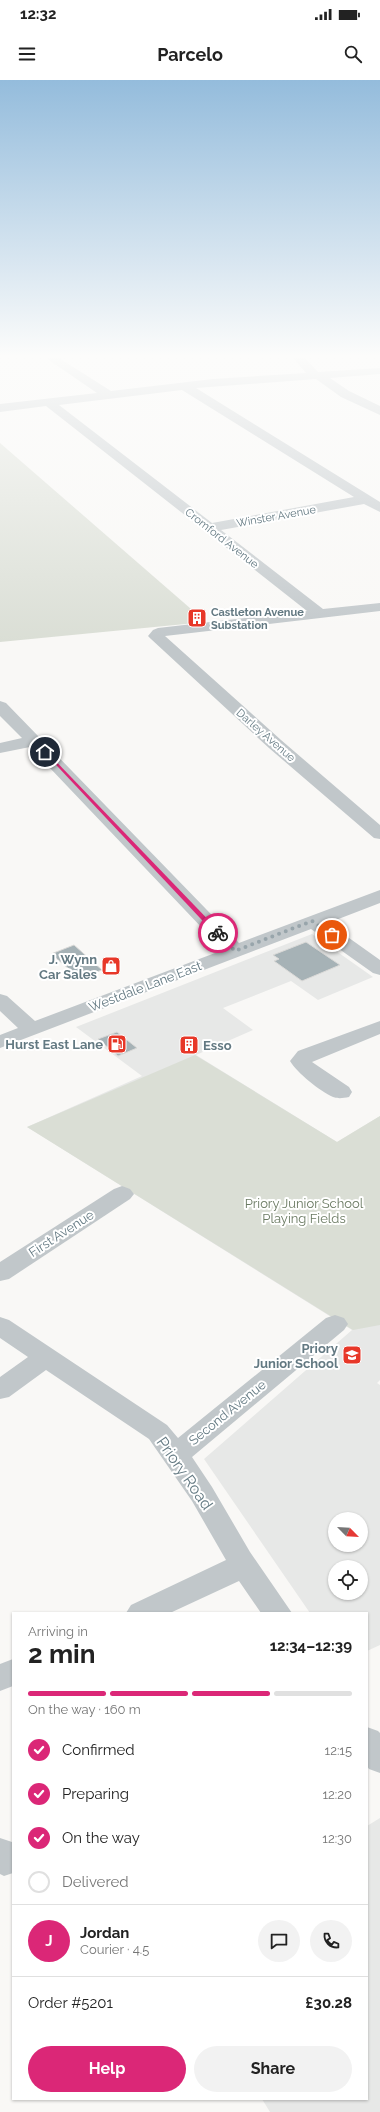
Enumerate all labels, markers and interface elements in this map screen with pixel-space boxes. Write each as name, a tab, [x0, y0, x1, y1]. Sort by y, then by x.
text: 12:32	[20, 5, 56, 23]
icon: menu	[16, 43, 38, 65]
icon: search	[342, 43, 364, 65]
text: Parcelo	[157, 44, 223, 65]
street label: Winster Avenue	[235, 503, 317, 530]
street label: Cromford Avenue	[182, 506, 261, 571]
place label: Castleton Avenue Substation	[211, 606, 304, 632]
building icon: Castleton Avenue Substation	[186, 607, 208, 629]
street label: Darley Avenue	[234, 706, 298, 765]
pin	[28, 735, 62, 769]
icon: home	[34, 741, 56, 763]
courier	[198, 913, 238, 953]
pin	[315, 918, 349, 952]
icon: bike	[207, 922, 229, 944]
icon: bag	[321, 924, 343, 946]
place label: J. Wynn Car Sales	[39, 952, 98, 982]
shop icon: J. Wynn Car Sales	[100, 955, 122, 977]
street label: Westdale Lane East	[87, 958, 204, 1015]
fuel station icon: Hurst East Lane	[106, 1033, 128, 1055]
building icon: Esso	[178, 1034, 200, 1056]
place label: Hurst East Lane	[5, 1037, 103, 1052]
place label: Esso	[203, 1038, 232, 1053]
park label: Priory Junior School Playing Fields	[245, 1196, 364, 1226]
street label: First Avenue	[26, 1207, 97, 1260]
place label: Priory Junior School	[254, 1341, 339, 1371]
school or university icon: Priory Junior School	[341, 1344, 363, 1366]
street label: Second Avenue	[186, 1377, 269, 1448]
street label: Priory Road	[152, 1433, 217, 1514]
north arrow	[328, 1512, 368, 1552]
map controls	[328, 1512, 368, 1600]
button: locate	[328, 1560, 368, 1600]
text: Arriving in	[28, 1624, 88, 1639]
text: 12:34–12:39	[270, 1637, 352, 1655]
text: 2 min	[28, 1639, 95, 1669]
text: On the way · 160 m	[28, 1702, 141, 1717]
icon: check	[28, 1739, 50, 1761]
text: Confirmed	[62, 1741, 135, 1759]
text: 12:15	[325, 1743, 352, 1758]
icon: check	[28, 1783, 50, 1805]
text: Preparing	[62, 1785, 129, 1803]
text: 12:20	[322, 1787, 352, 1802]
icon: check	[28, 1827, 50, 1849]
text: On the way	[62, 1829, 140, 1847]
text: 12:30	[322, 1831, 352, 1846]
text: Delivered	[62, 1873, 129, 1891]
button: chat	[258, 1920, 300, 1962]
button: phone	[310, 1920, 352, 1962]
text: Jordan	[80, 1924, 129, 1942]
text: J	[45, 1932, 53, 1950]
text: Courier · 4.5	[80, 1942, 149, 1957]
text: Order #5201	[28, 1994, 113, 2012]
text: £30.28	[305, 1994, 352, 2012]
button: Help	[28, 2046, 186, 2092]
button: Share	[194, 2046, 352, 2092]

